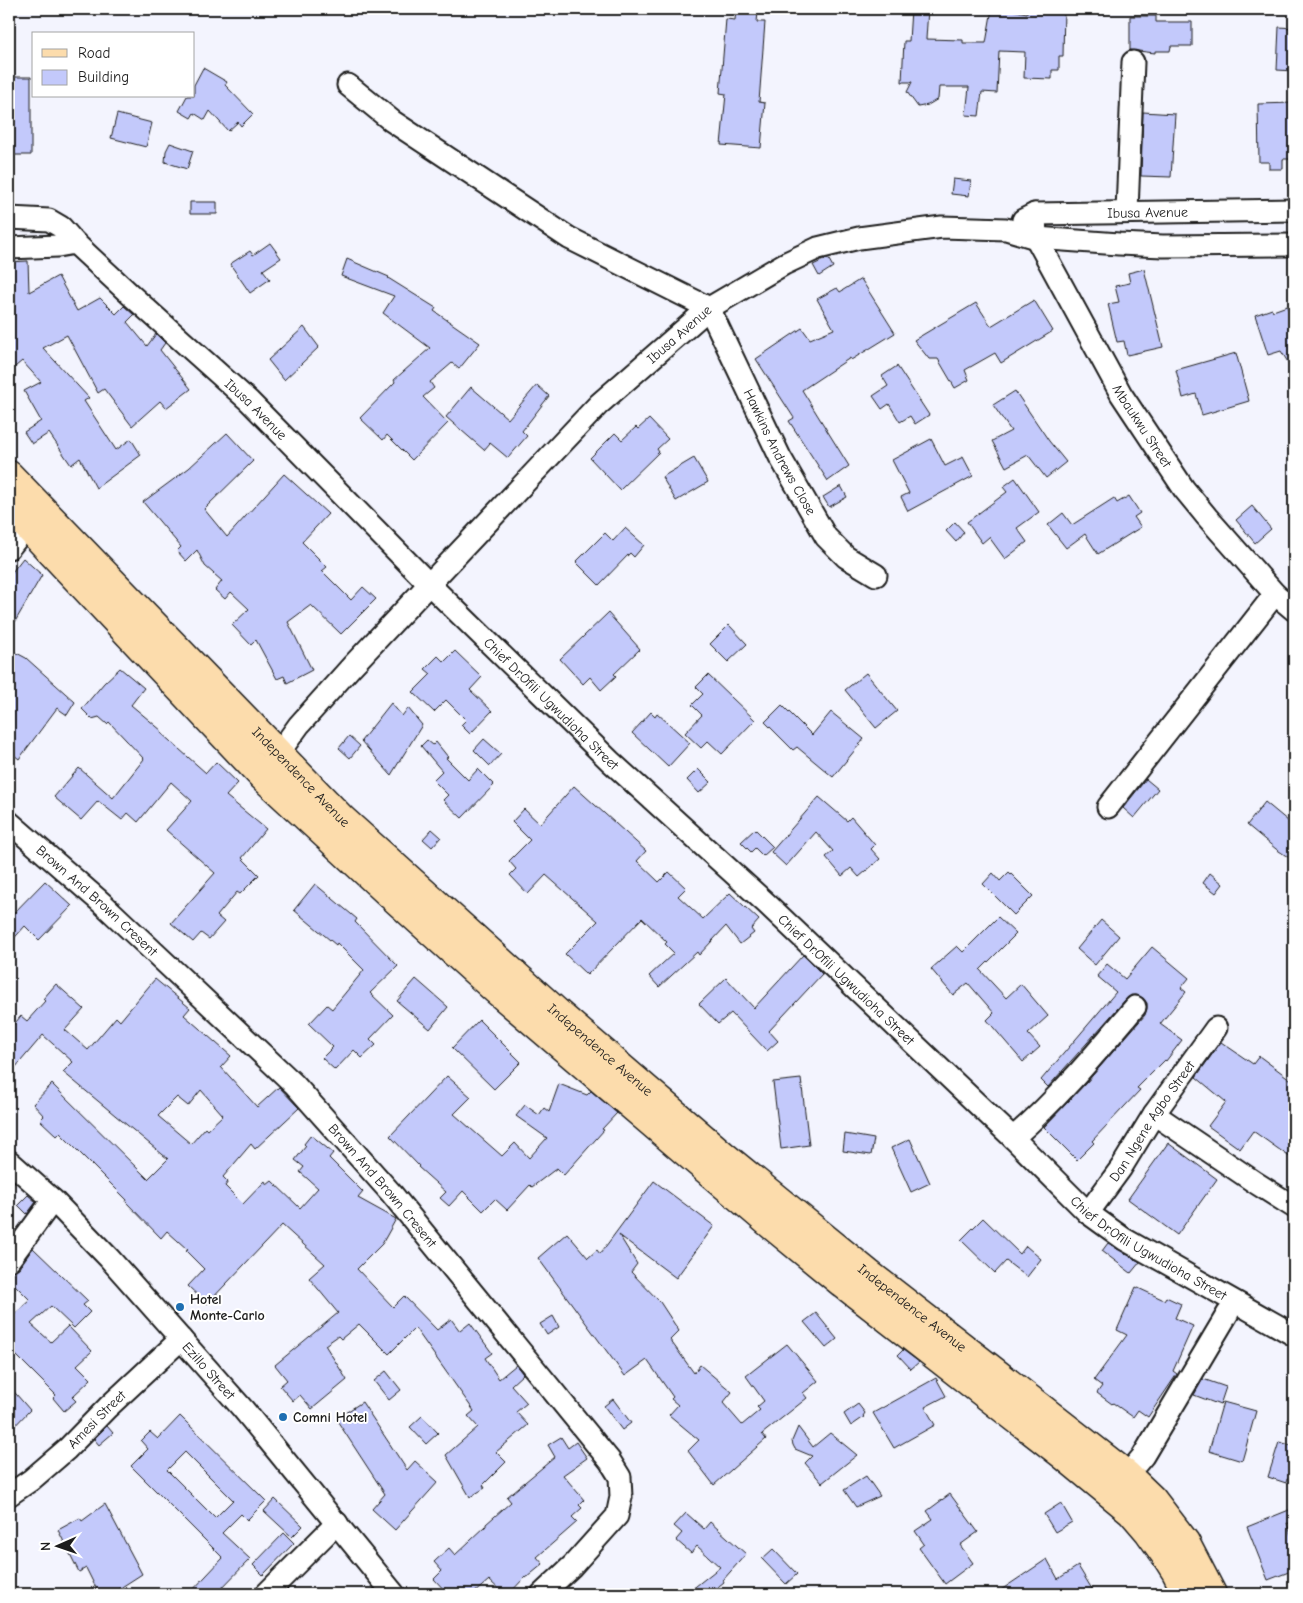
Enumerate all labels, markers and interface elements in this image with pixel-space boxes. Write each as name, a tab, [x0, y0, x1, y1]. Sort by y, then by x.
legend	[32, 32, 195, 98]
text: Road	[78, 44, 110, 62]
text: Building	[78, 68, 129, 86]
street label: Ibusa Avenue	[1107, 203, 1188, 221]
street label: Ibusa Avenue	[643, 301, 715, 367]
street label: Ibusa Avenue	[221, 375, 291, 443]
street label: Mbaukwu Street	[1109, 382, 1176, 471]
street label: Hawkins Andrews Close	[740, 386, 820, 518]
street label: Chief Dr.Ofili Ugwudioha Street	[480, 634, 623, 774]
street label: Independence Avenue	[249, 723, 353, 831]
street label: Brown And Brown Cresent	[33, 841, 162, 960]
street label: Chief Dr.Ofili Ugwudioha Street	[774, 910, 919, 1049]
street label: Independence Avenue	[544, 1000, 656, 1099]
street label: Dan Ngene Agbo Street	[1105, 1056, 1199, 1185]
street label: Brown And Brown Cresent	[325, 1120, 441, 1252]
street label: Chief Dr.Ofili Ugwudioha Street	[1067, 1192, 1231, 1304]
street label: Independence Avenue	[855, 1260, 970, 1355]
place label: Hotel Monte-Carlo	[190, 1291, 265, 1324]
marker: Hotel Monte-Carlo	[174, 1301, 186, 1313]
street label: Ezillo Street	[179, 1338, 240, 1404]
street label: Amesi Street	[64, 1386, 130, 1452]
place label: Comni Hotel	[293, 1409, 367, 1426]
marker: Comni Hotel	[277, 1411, 289, 1423]
north arrow	[32, 1520, 82, 1570]
text: N	[37, 1542, 54, 1551]

